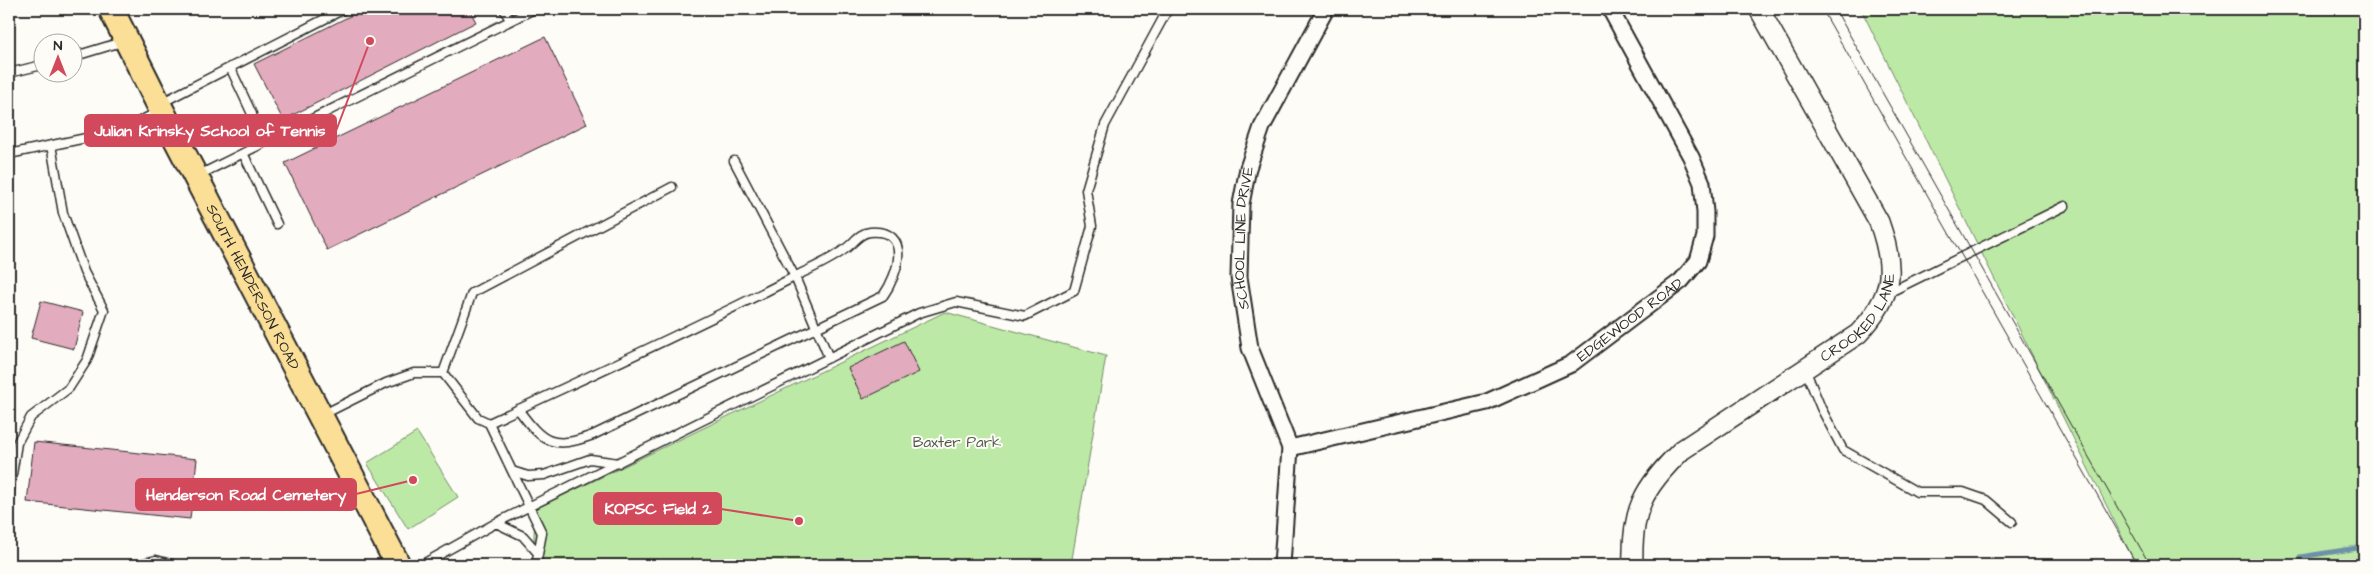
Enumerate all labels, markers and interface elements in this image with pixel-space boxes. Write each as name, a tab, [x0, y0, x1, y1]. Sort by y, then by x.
north arrow	[32, 32, 82, 82]
text: N	[54, 36, 63, 56]
callout: Julian Krinsky School of Tennis	[85, 115, 336, 146]
text: Julian Krinsky School of Tennis	[93, 120, 326, 143]
street label: SCHOOL LINE DRIVE	[1228, 164, 1259, 311]
street label: SOUTH HENDERSON ROAD	[201, 200, 305, 374]
street label: CROOKED LANE	[1816, 272, 1900, 367]
street label: EDGEWOOD ROAD	[1572, 273, 1687, 367]
park label: Baxter Park	[913, 432, 1001, 453]
callout: Henderson Road Cemetery	[136, 479, 356, 510]
text: Henderson Road Cemetery	[146, 484, 346, 507]
callout: KOPSC Field 2	[594, 493, 721, 524]
text: KOPSC Field 2	[604, 498, 712, 520]

